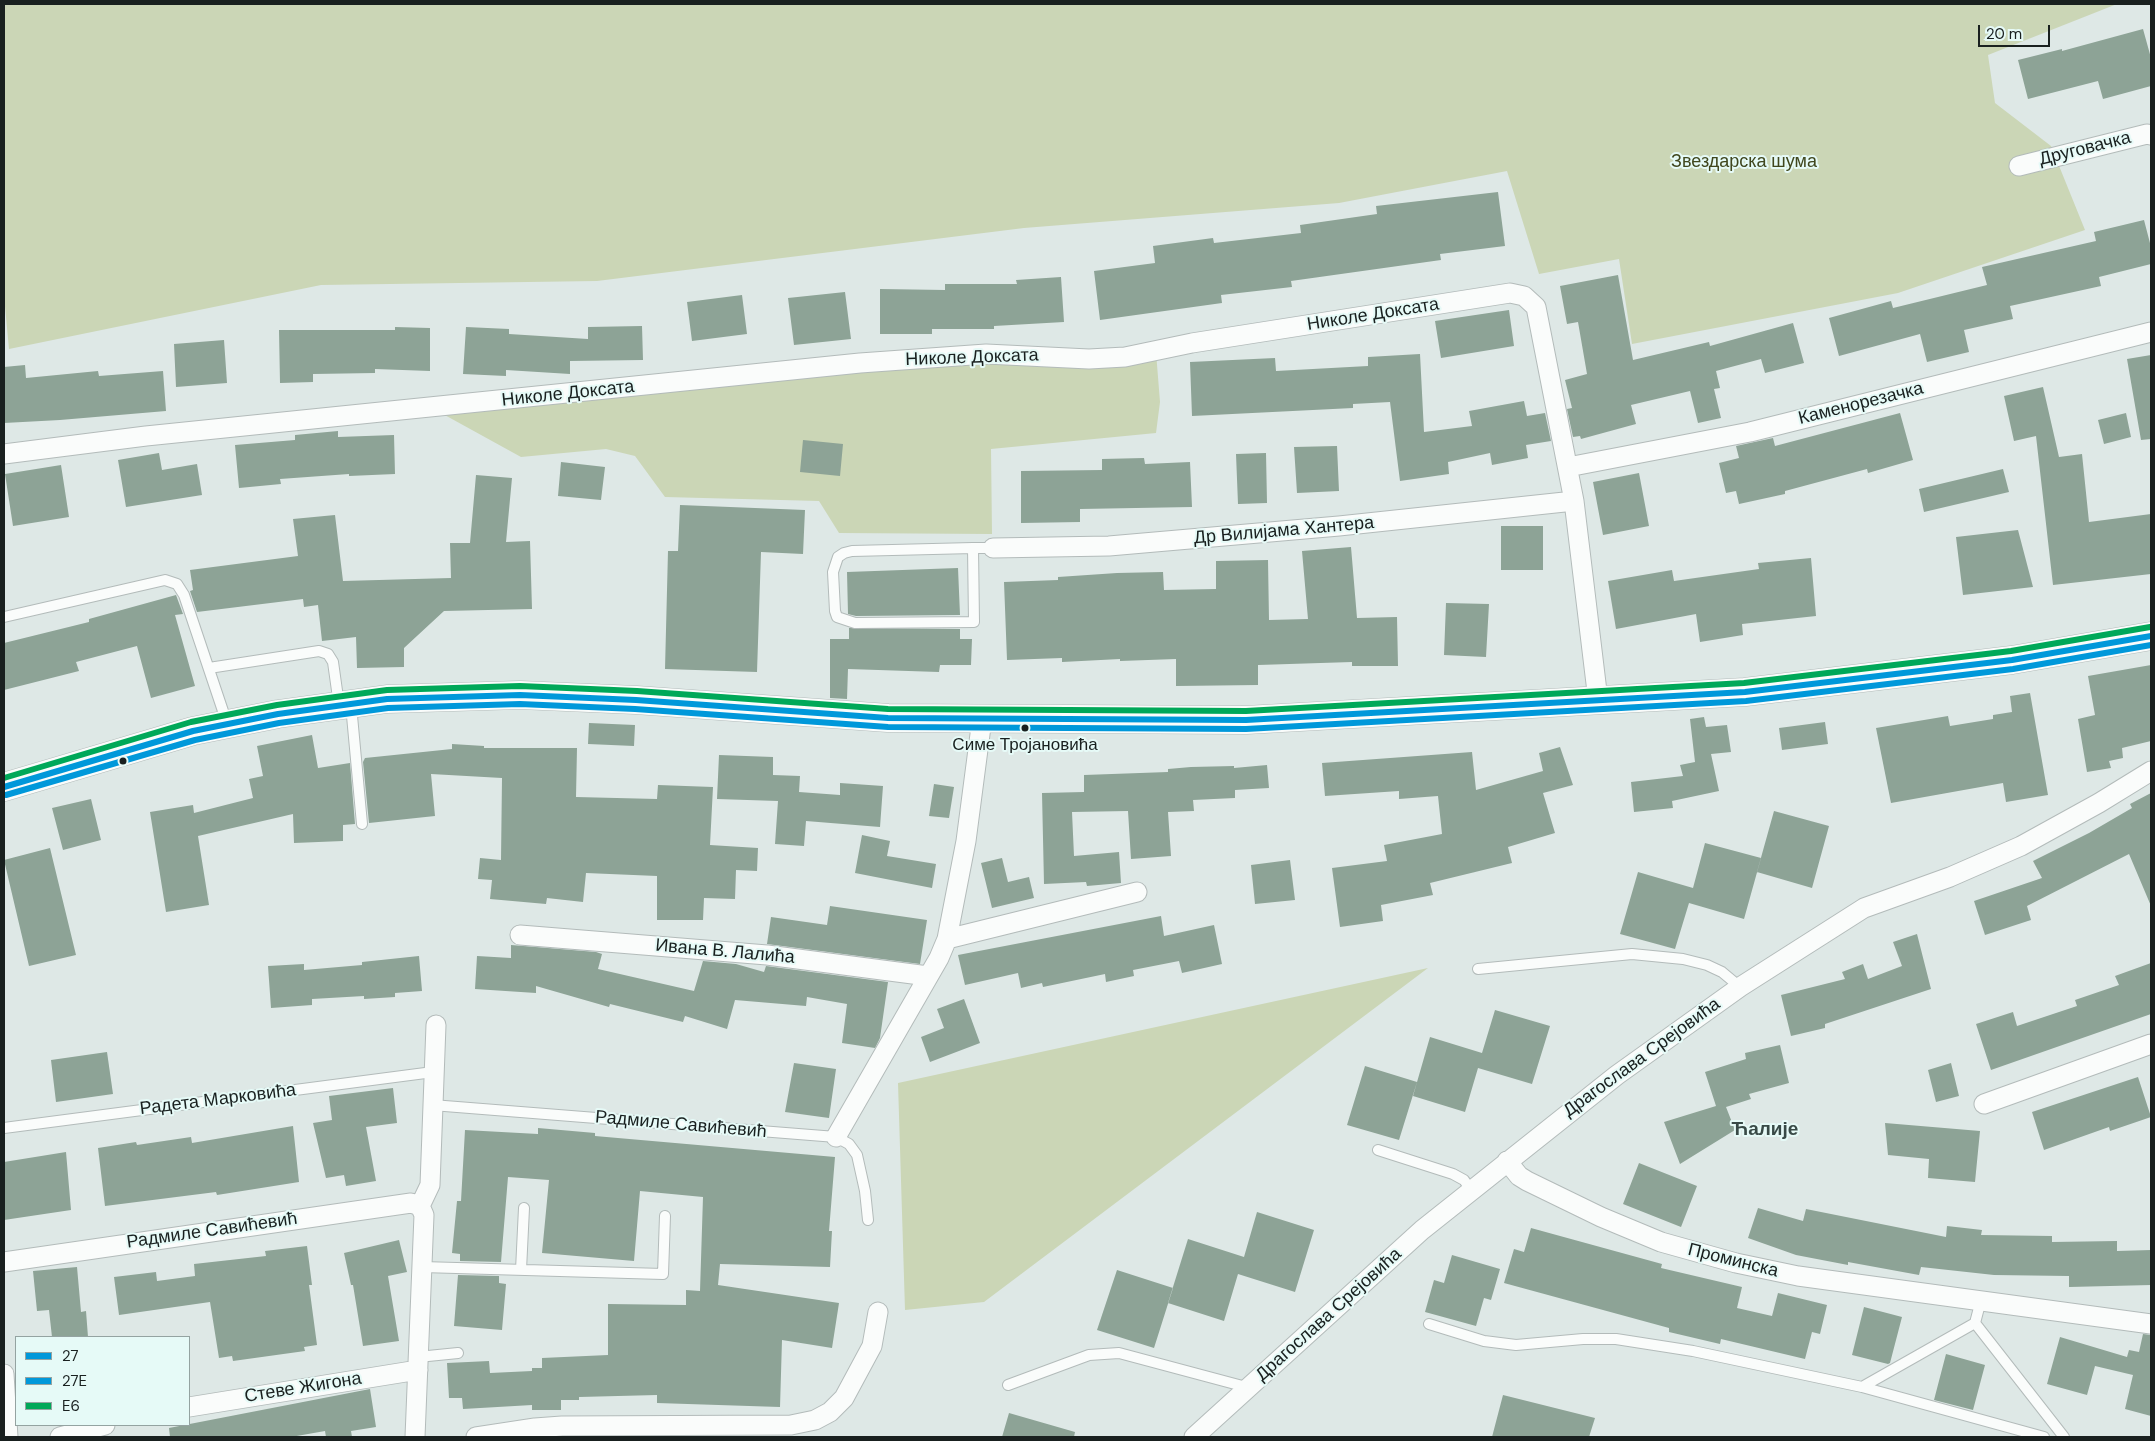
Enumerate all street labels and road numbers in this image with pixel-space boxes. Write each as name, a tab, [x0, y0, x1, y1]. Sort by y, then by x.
street label: Друговачка	[2037, 127, 2133, 171]
street label: Николе Доксата	[1306, 294, 1440, 336]
street label: Николе Доксата	[905, 345, 1039, 371]
street label: Николе Доксата	[501, 376, 635, 412]
street label: Каменорезачка	[1796, 378, 1926, 430]
street label: Др Вилијама Хантера	[1193, 512, 1375, 550]
street label: Ивана В. Лалића	[654, 935, 796, 969]
street label: Драгослава Срејовића	[1559, 994, 1725, 1122]
street label: Радета Марковића	[139, 1080, 297, 1120]
street label: Радмиле Савићевић	[594, 1107, 768, 1143]
street label: Радмиле Савићевић	[125, 1208, 299, 1254]
street label: Проминска	[1685, 1239, 1781, 1283]
street label: Драгослава Срејовића	[1252, 1244, 1406, 1386]
street label: Стеве Жигона	[243, 1368, 363, 1408]

